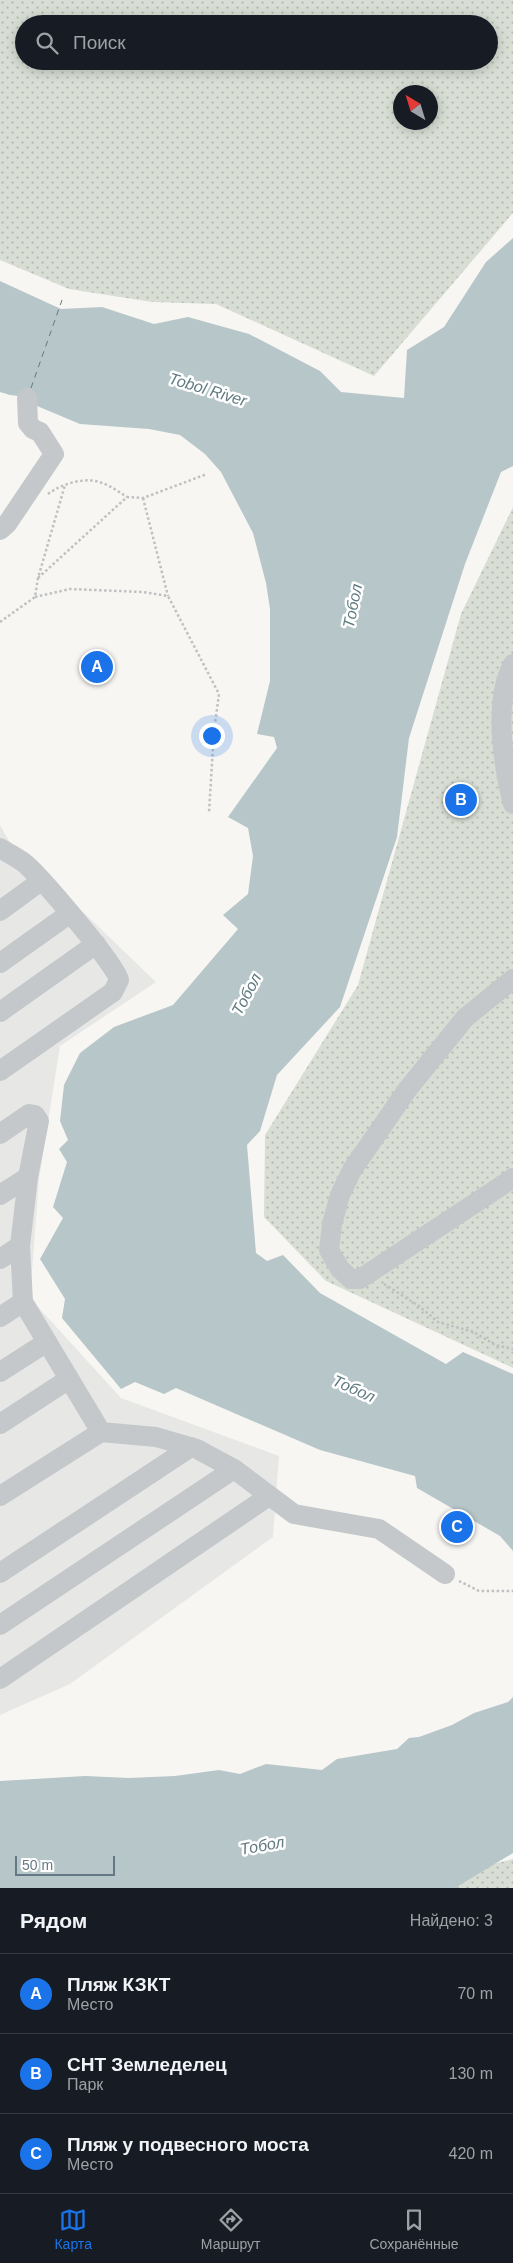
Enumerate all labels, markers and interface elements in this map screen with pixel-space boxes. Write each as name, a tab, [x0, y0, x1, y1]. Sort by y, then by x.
search box	[15, 15, 498, 70]
icon: search	[33, 29, 61, 57]
text: Поиск	[73, 32, 126, 53]
north arrow	[393, 85, 438, 130]
water label: Tobol River	[167, 370, 249, 410]
water label: Тобол	[340, 583, 365, 630]
pin: A	[81, 648, 113, 686]
your location	[199, 723, 225, 749]
pin: B	[445, 781, 477, 819]
water label: Тобол	[228, 971, 264, 1018]
water label: Тобол	[330, 1372, 378, 1405]
pin: C	[441, 1508, 473, 1546]
water label: Тобол	[239, 1833, 286, 1858]
scale bar	[15, 1853, 115, 1876]
text: 50 m	[22, 1857, 53, 1873]
text: Рядом	[20, 1909, 87, 1932]
text: Найдено: 3	[410, 1912, 493, 1929]
text: Пляж КЗКТ	[67, 1974, 170, 1995]
text: A	[30, 1985, 42, 2002]
text: 70 m	[457, 1985, 493, 2002]
text: Место	[67, 1996, 113, 2013]
text: СНТ Земледелец	[67, 2054, 227, 2075]
text: B	[30, 2065, 42, 2082]
text: 130 m	[449, 2065, 493, 2082]
text: Парк	[67, 2076, 103, 2093]
text: Пляж у подвесного моста	[67, 2134, 309, 2155]
text: C	[30, 2145, 42, 2162]
text: 420 m	[449, 2145, 493, 2162]
text: Место	[67, 2156, 113, 2173]
tab: Карта	[54, 2206, 92, 2252]
tab: Маршрут	[201, 2206, 261, 2252]
tab: Сохранённые	[369, 2206, 459, 2252]

